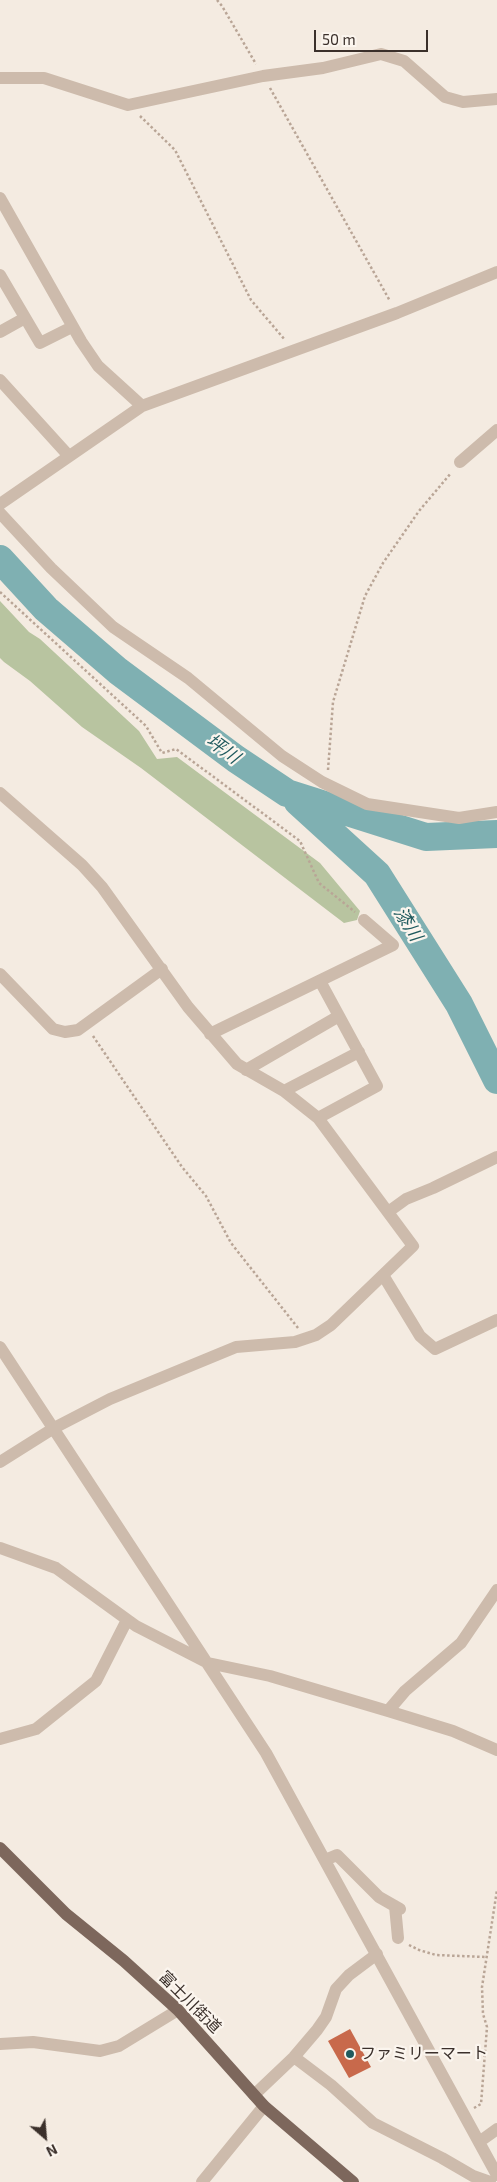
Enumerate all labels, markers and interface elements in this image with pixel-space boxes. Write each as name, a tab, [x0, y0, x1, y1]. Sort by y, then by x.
scale bar	[317, 20, 431, 52]
text: 50 m	[322, 30, 356, 48]
water label: 坪川	[202, 730, 244, 768]
water label: 漆川	[389, 903, 427, 945]
street label: 富士川街道	[155, 1967, 225, 2037]
place label: ファミリーマート	[360, 2044, 488, 2064]
marker: ファミリーマート	[344, 2048, 356, 2060]
north arrow	[20, 2112, 70, 2162]
text: N	[44, 2141, 60, 2161]

